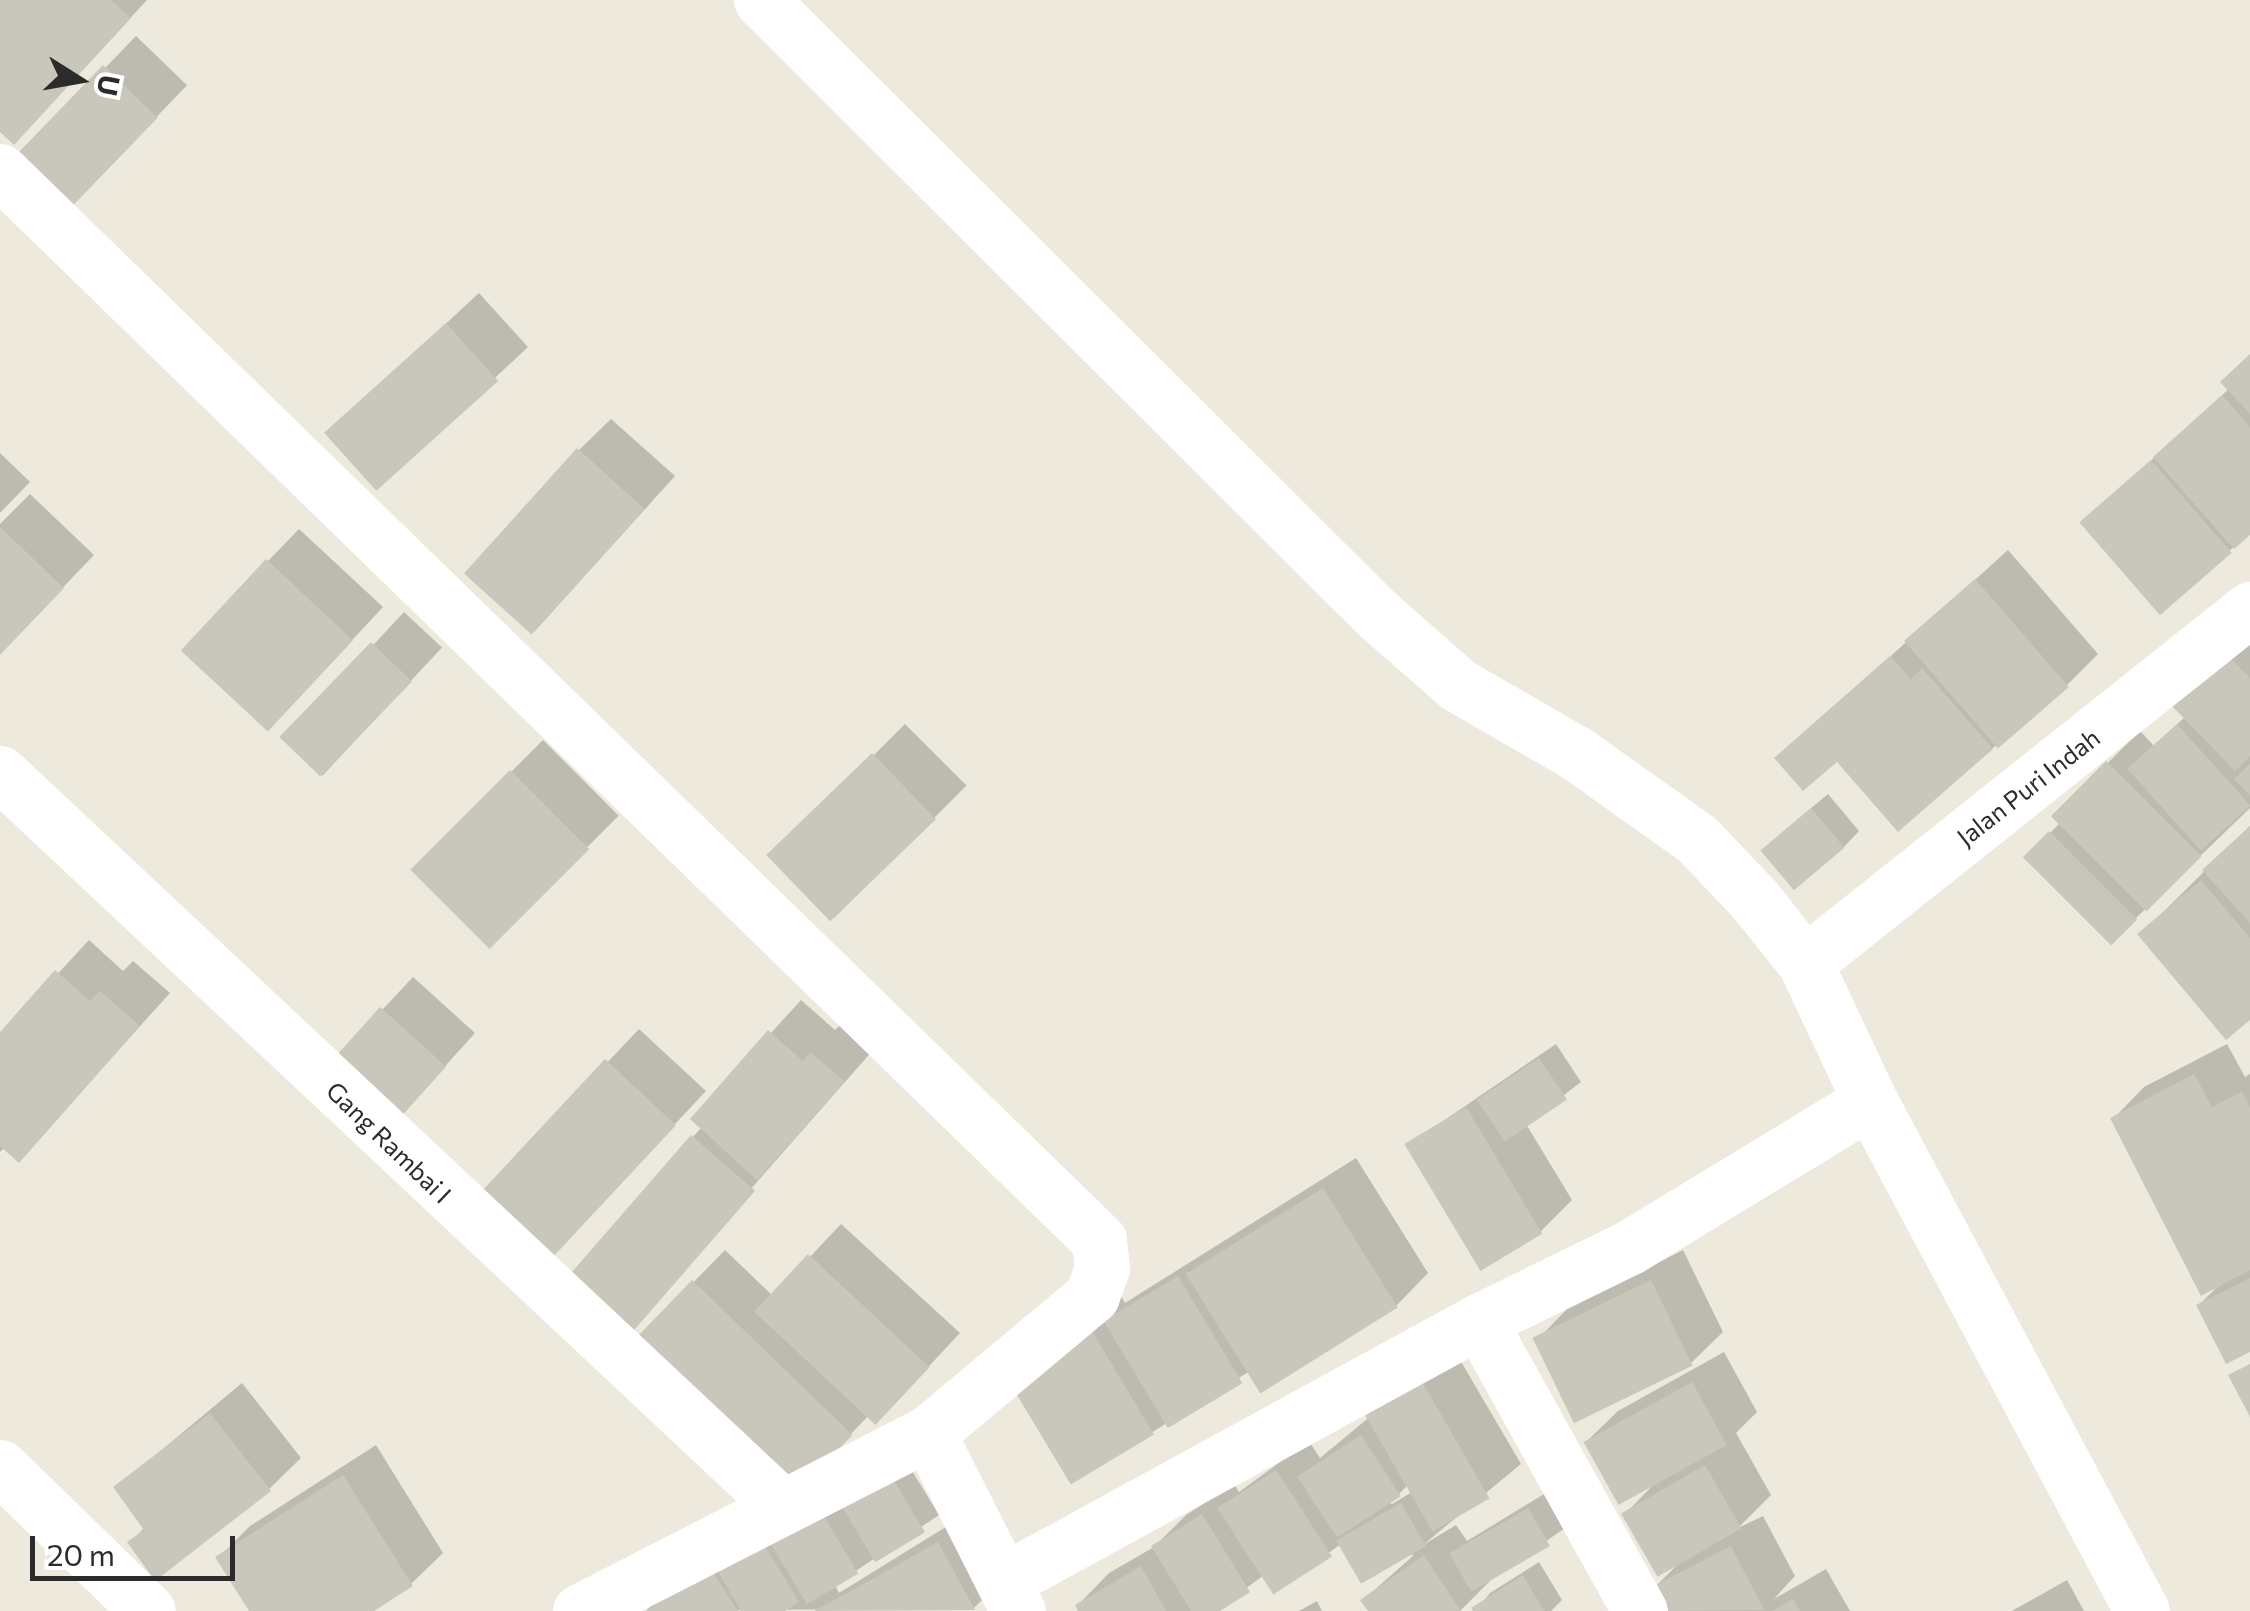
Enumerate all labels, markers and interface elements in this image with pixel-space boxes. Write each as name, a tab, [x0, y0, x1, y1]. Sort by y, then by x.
north arrow	[30, 30, 130, 130]
text: U	[91, 72, 128, 99]
street label: Jalan Puri Indah	[1951, 722, 2105, 852]
street label: Gang Rambai I	[320, 1075, 458, 1209]
scale bar	[35, 1516, 240, 1578]
text: 20 m	[47, 1535, 115, 1572]

